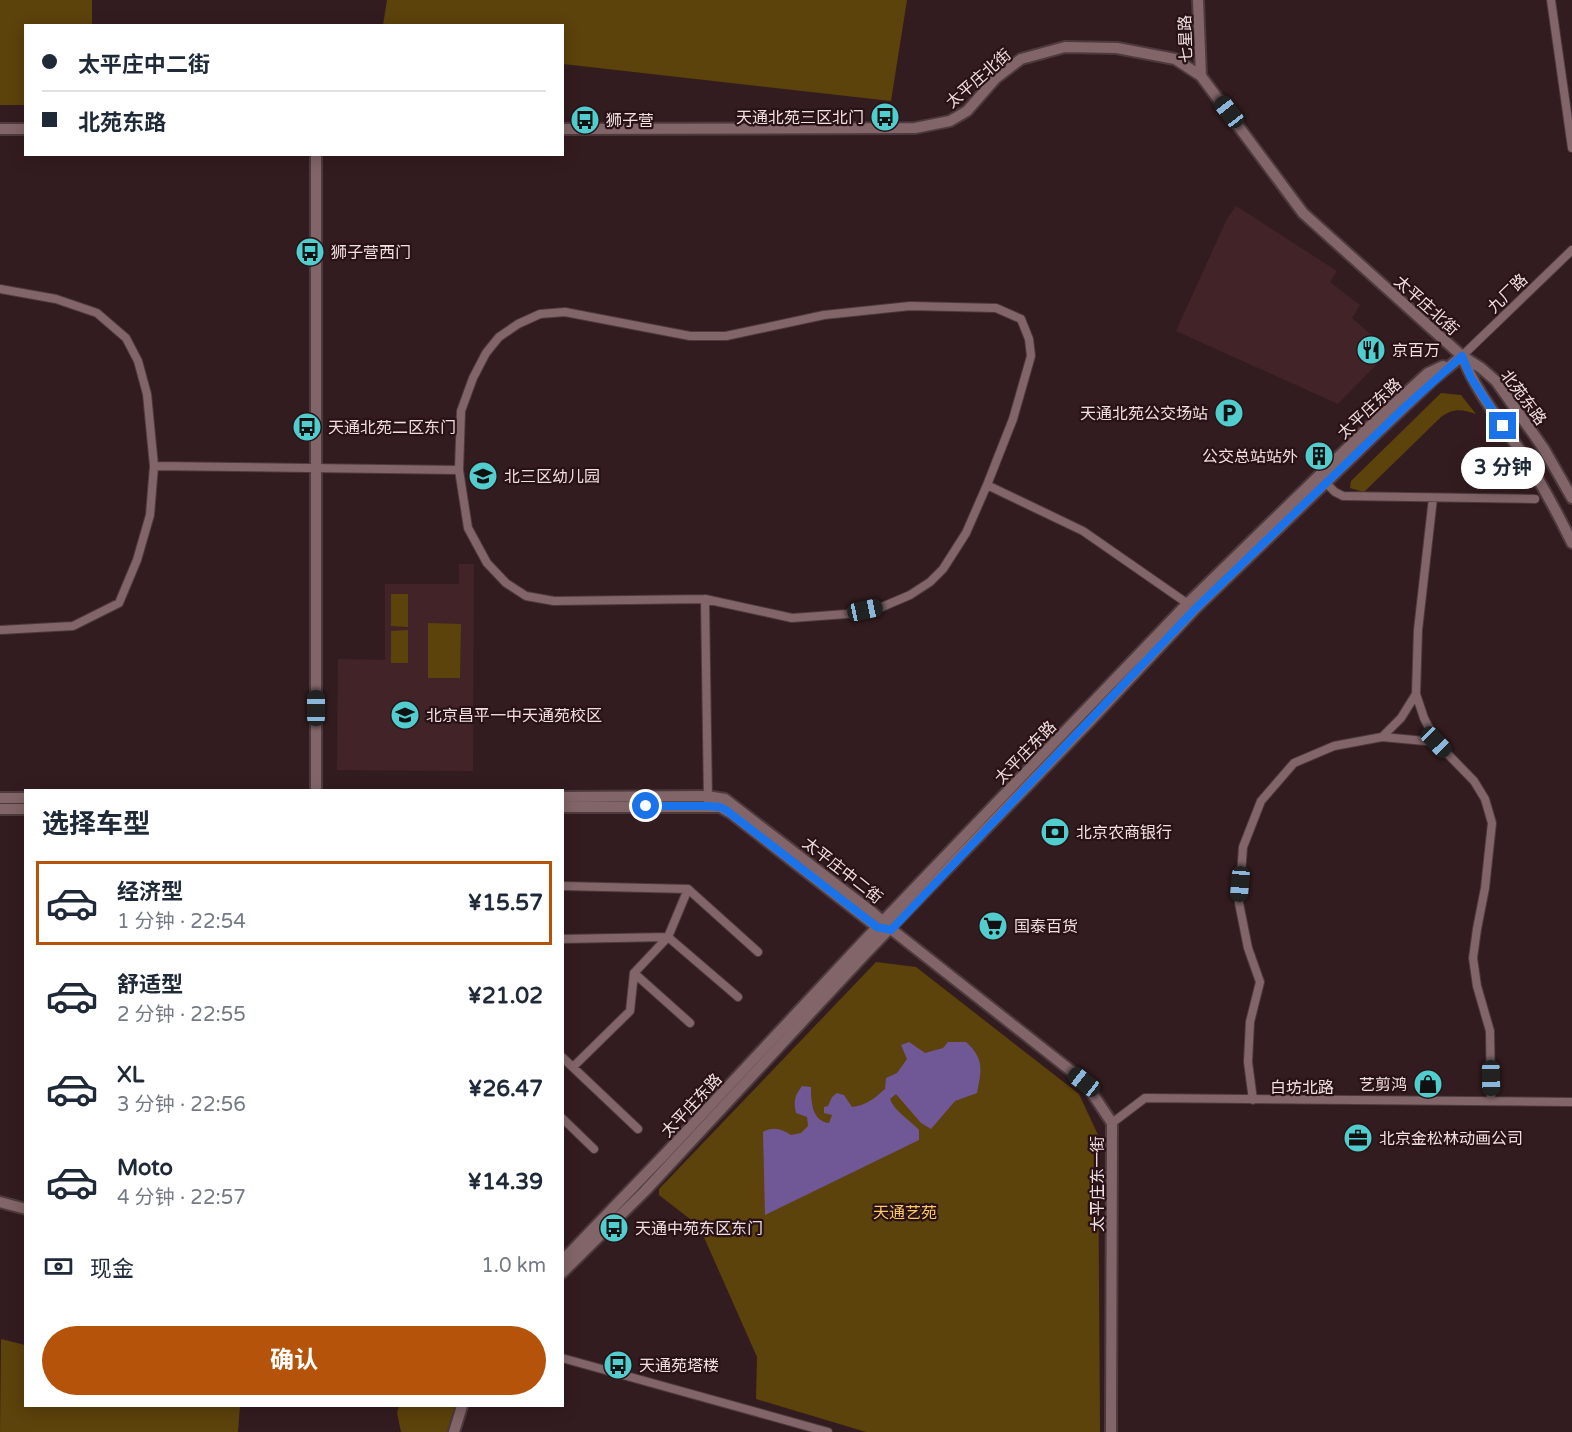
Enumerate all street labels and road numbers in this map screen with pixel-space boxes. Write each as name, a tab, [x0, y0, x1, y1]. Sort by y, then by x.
street label: 七星路	[1175, 15, 1197, 63]
street label: 太平庄北街	[942, 45, 1015, 113]
street label: 九厂路	[1483, 270, 1532, 318]
street label: 太平庄北街	[1390, 272, 1463, 340]
street label: 北苑东路	[1496, 366, 1550, 429]
street label: 太平庄东路	[1334, 374, 1406, 443]
street label: 太平庄东路	[991, 717, 1061, 788]
street label: 太平庄中二街	[798, 833, 886, 908]
street label: 太平庄东路	[657, 1070, 726, 1142]
street label: 白坊北路	[1270, 1078, 1334, 1098]
street label: 太平庄东一街	[1088, 1136, 1108, 1232]

